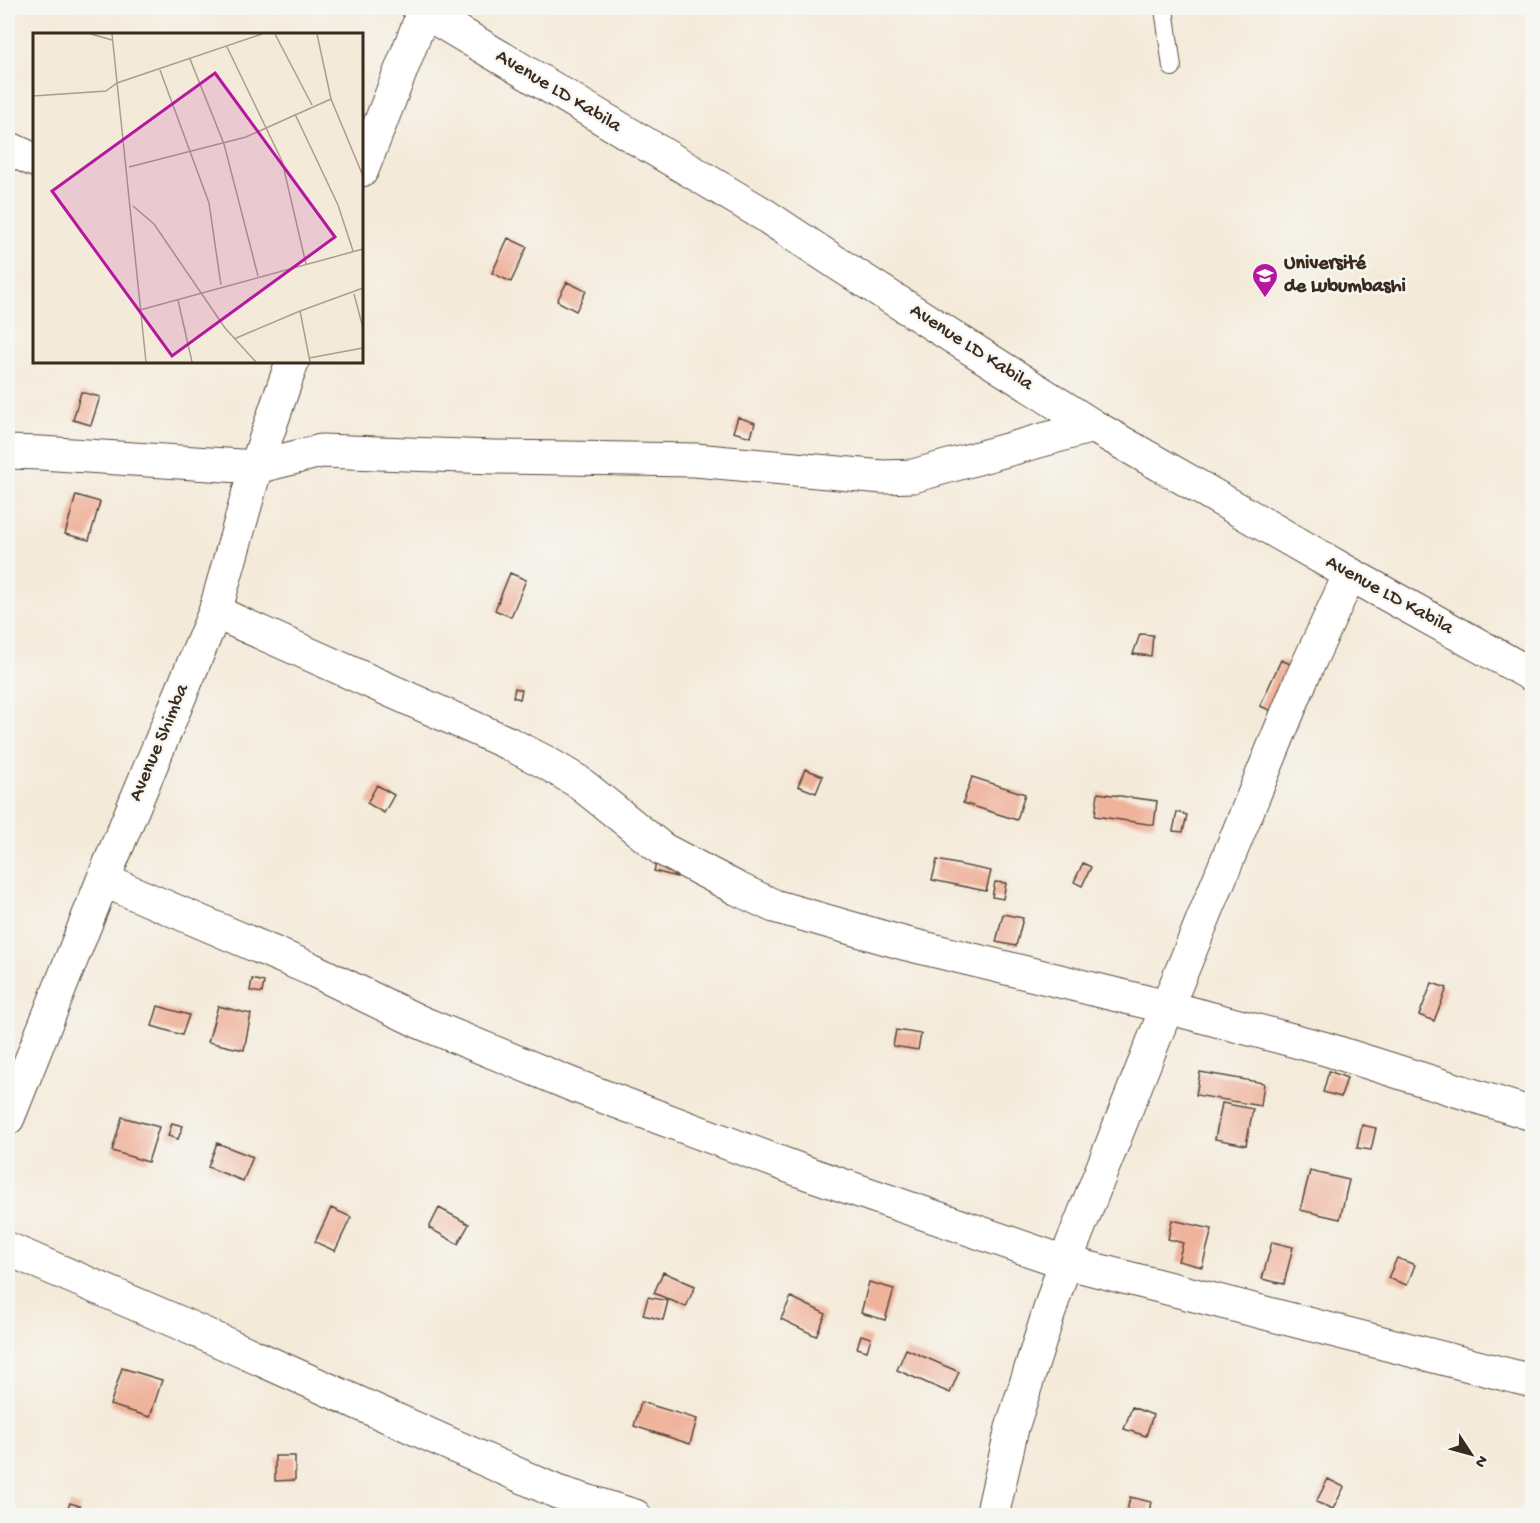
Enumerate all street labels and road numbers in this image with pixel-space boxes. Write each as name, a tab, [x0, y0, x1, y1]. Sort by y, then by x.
street label: Avenue LD Kabila	[491, 45, 626, 139]
street label: Avenue LD Kabila	[905, 300, 1038, 397]
street label: Avenue LD Kabila	[1321, 551, 1458, 641]
street label: Avenue Shimba	[125, 680, 195, 805]

